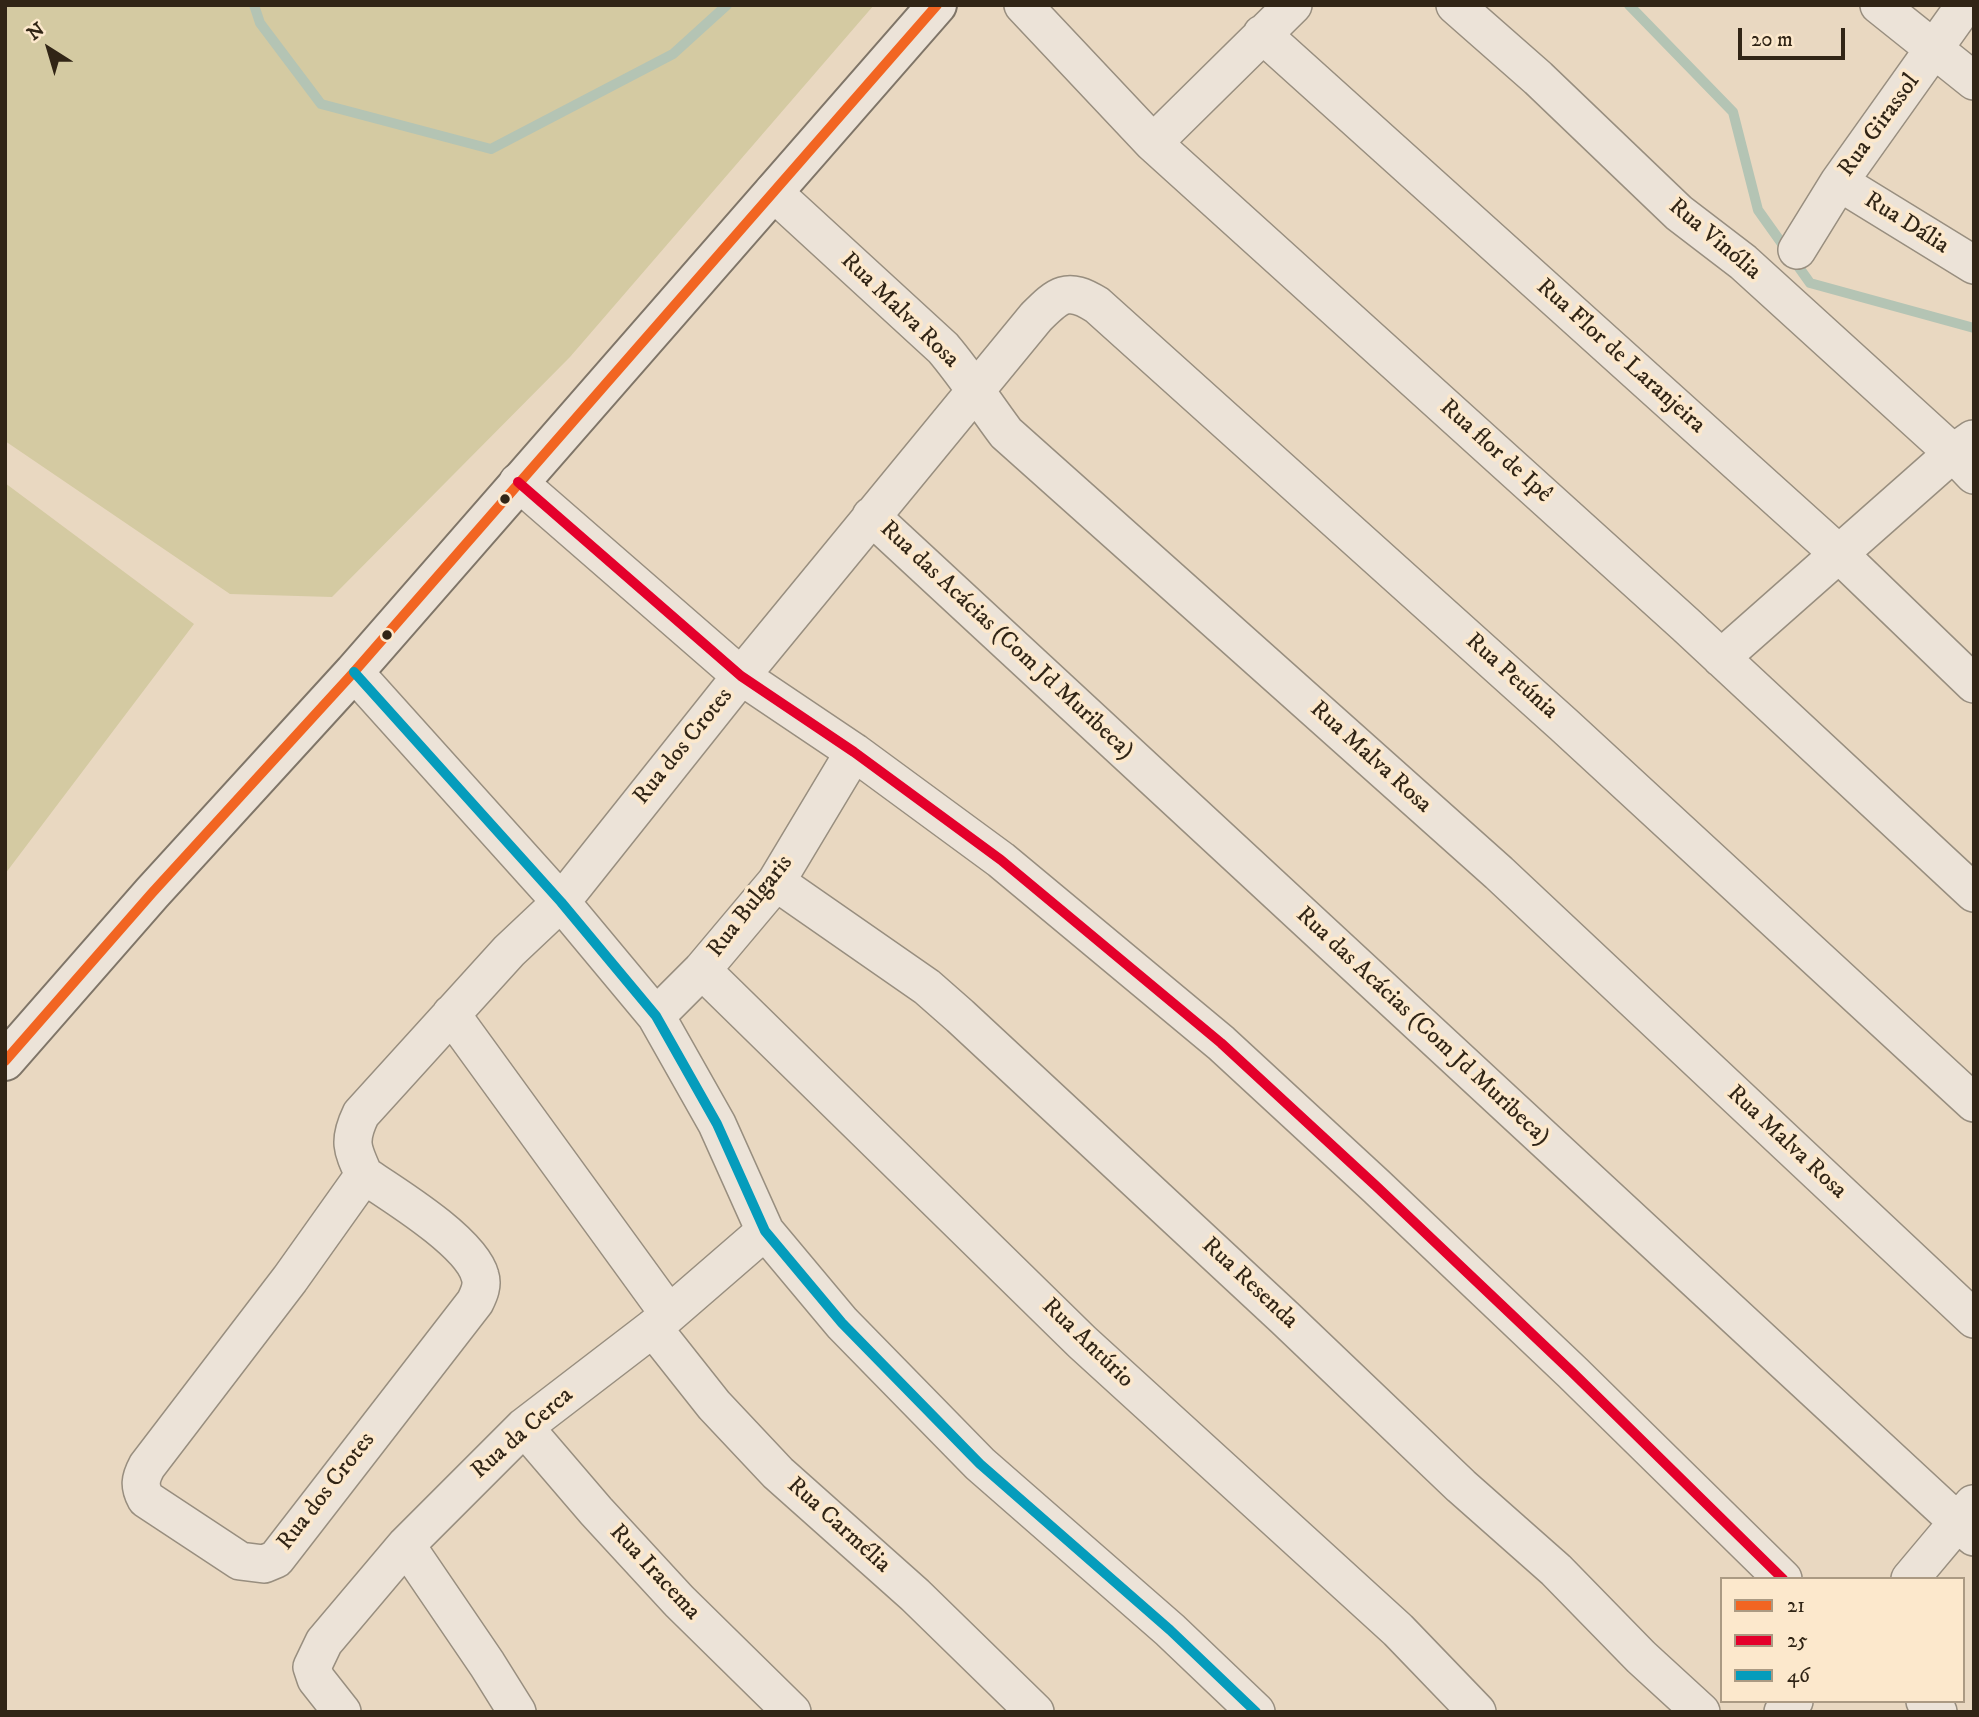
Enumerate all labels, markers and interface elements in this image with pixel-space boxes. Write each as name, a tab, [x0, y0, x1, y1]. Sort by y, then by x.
north arrow	[14, 14, 84, 84]
scale bar	[1741, 14, 1848, 58]
text: N	[23, 18, 49, 46]
text: 20 m	[1751, 27, 1793, 53]
street label: Rua Girassol	[1833, 69, 1927, 183]
street label: Rua Dália	[1858, 187, 1954, 261]
street label: Rua Vinólia	[1662, 193, 1766, 287]
street label: Rua Malva Rosa	[834, 247, 964, 375]
street label: Rua Flor de Laranjeira	[1529, 273, 1711, 441]
street label: Rua flor de Ipê	[1433, 394, 1557, 510]
unlabelled marker	[498, 492, 512, 506]
street label: Rua das Acácias (Com Jd Muribeca)	[873, 516, 1139, 766]
unlabelled marker	[380, 628, 394, 642]
street label: Rua Petúnia	[1459, 628, 1563, 726]
street label: Rua dos Crotes	[628, 683, 740, 811]
street label: Rua Malva Rosa	[1303, 696, 1437, 820]
street label: Rua Bulgaris	[702, 850, 800, 964]
street label: Rua das Acácias (Com Jd Muribeca)	[1289, 902, 1555, 1152]
street label: Rua Malva Rosa	[1720, 1080, 1852, 1206]
street label: Rua Resenda	[1195, 1232, 1303, 1336]
street label: Rua Antúrio	[1035, 1293, 1139, 1395]
street label: Rua da Cerca	[466, 1382, 580, 1486]
street label: Rua dos Crotes	[272, 1427, 382, 1557]
street label: Rua Carmélia	[780, 1472, 896, 1580]
street label: Rua Iracema	[602, 1519, 706, 1627]
legend	[1720, 1577, 1965, 1703]
text: 21	[1787, 1593, 1805, 1619]
text: 25	[1787, 1628, 1808, 1654]
text: 46	[1787, 1663, 1810, 1689]

